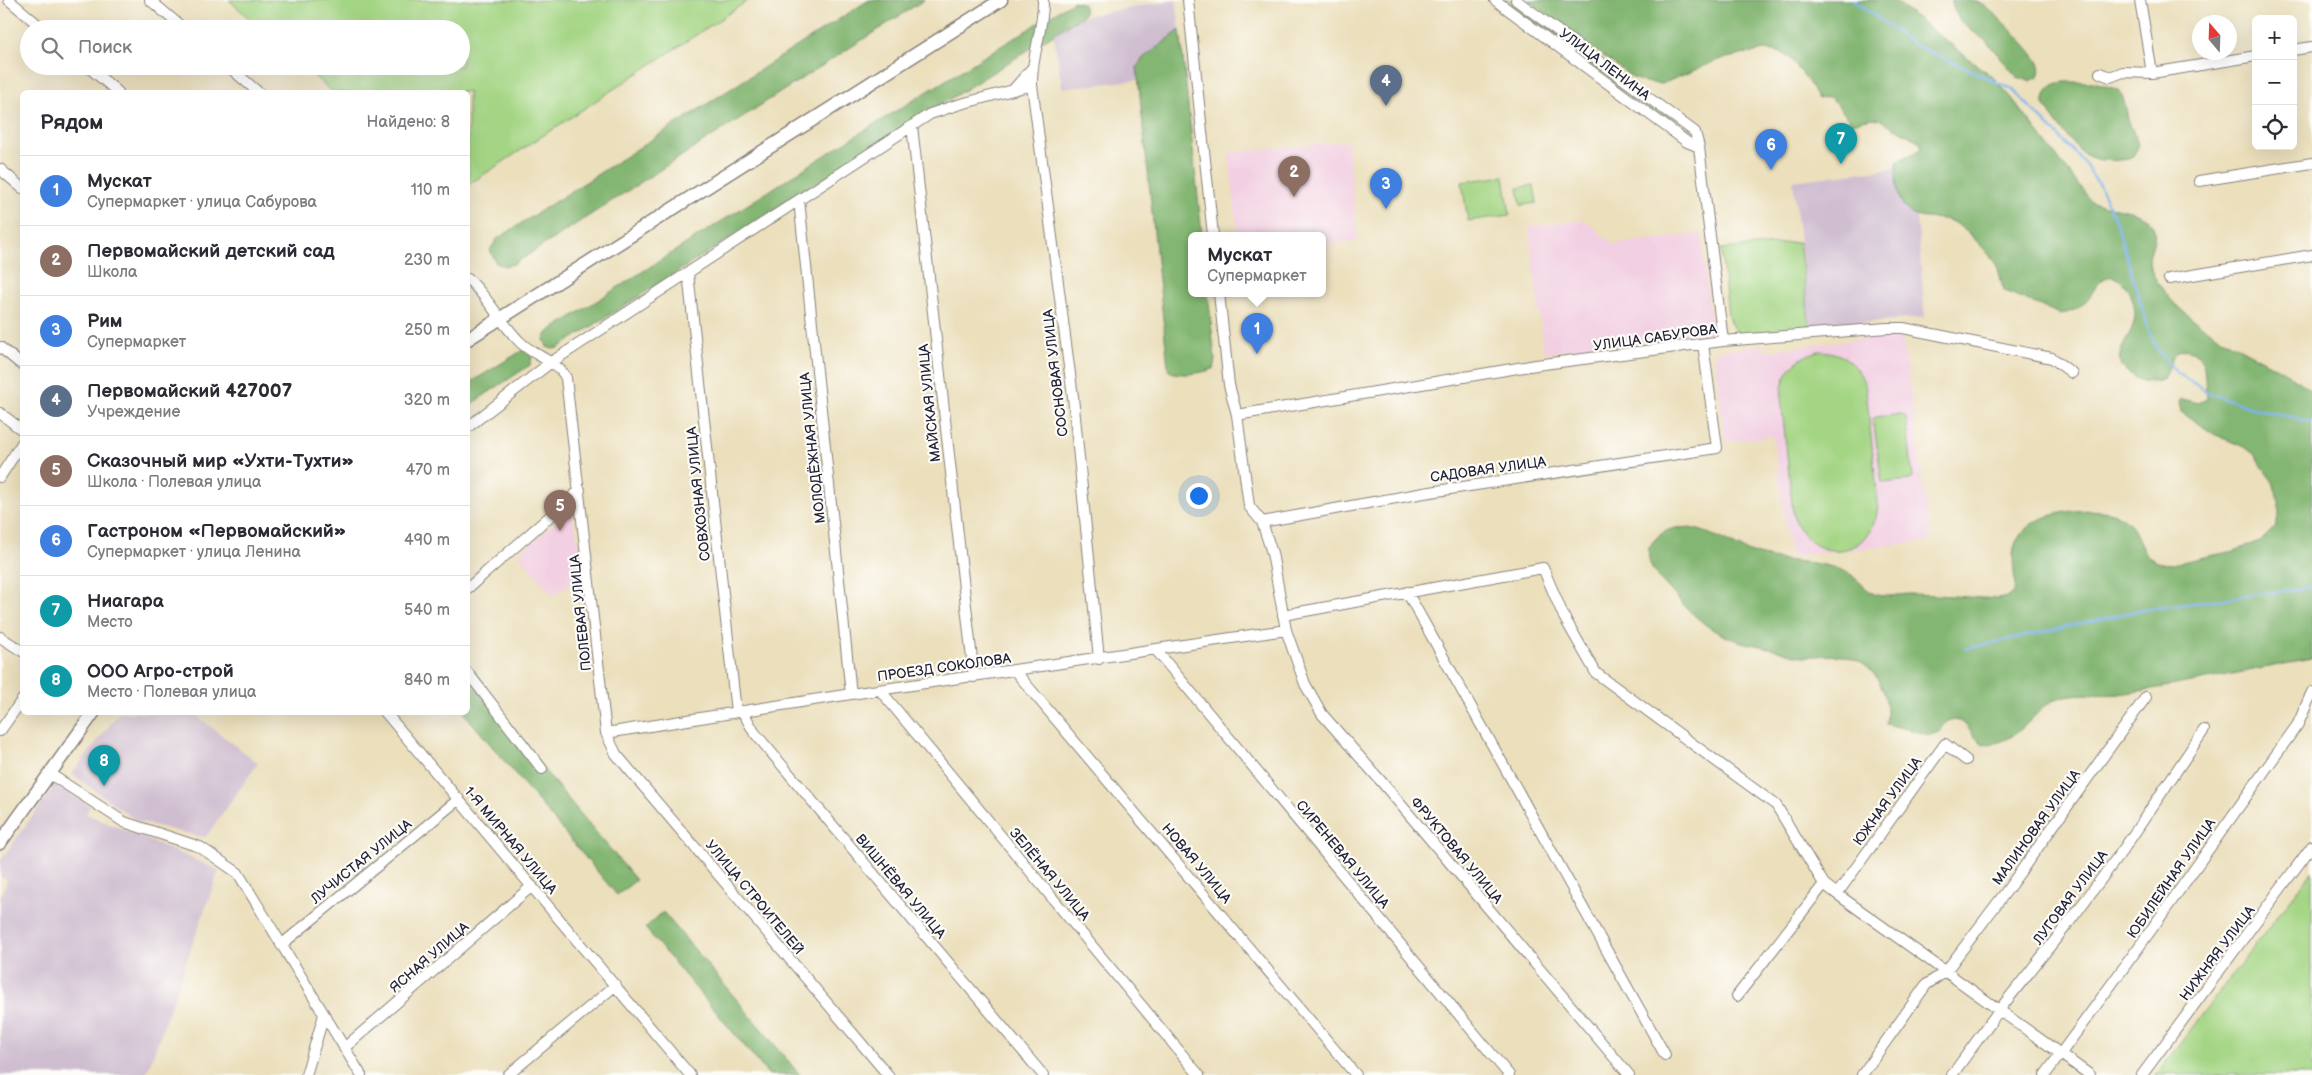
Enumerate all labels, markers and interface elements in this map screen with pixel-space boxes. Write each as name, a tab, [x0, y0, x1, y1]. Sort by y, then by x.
north arrow	[2192, 15, 2237, 60]
map controls	[2252, 15, 2297, 150]
button: +	[2252, 15, 2297, 60]
search box	[20, 20, 470, 75]
street label: УЛИЦА ЛЕНИНА	[1556, 25, 1654, 104]
icon: search	[38, 34, 66, 62]
text: Поиск	[78, 36, 132, 59]
button: −	[2252, 60, 2297, 105]
pin: 4	[1370, 65, 1402, 106]
button: locate	[2252, 105, 2297, 150]
text: Рядом	[40, 110, 103, 135]
text: Найдено: 8	[367, 113, 450, 132]
pin: 7	[1825, 123, 1857, 164]
pin: 6	[1755, 129, 1787, 170]
pin: 2	[1278, 156, 1310, 197]
pin: 3	[1370, 168, 1402, 209]
text: Мускат	[87, 170, 152, 193]
text: 1	[53, 181, 59, 200]
text: 110 m	[411, 181, 450, 200]
text: Супермаркет · улица Сабурова	[87, 193, 317, 212]
popup	[1188, 232, 1326, 297]
text: Первомайский детский сад	[87, 240, 335, 263]
text: Мускат	[1207, 244, 1272, 267]
text: 2	[51, 251, 61, 270]
text: 230 m	[404, 251, 450, 270]
text: Школа	[87, 263, 137, 282]
text: Супермаркет	[1207, 267, 1307, 286]
street label: СОСНОВАЯ УЛИЦА	[1039, 308, 1072, 438]
text: Рим	[87, 310, 123, 333]
pin: 1	[1241, 313, 1273, 354]
street label: УЛИЦА САБУРОВА	[1592, 320, 1718, 355]
text: 3	[51, 321, 61, 340]
text: 250 m	[404, 321, 450, 340]
text: Супермаркет	[87, 333, 186, 352]
street label: МАЙСКАЯ УЛИЦА	[915, 343, 944, 463]
street label: МОЛОДЁЖНАЯ УЛИЦА	[795, 371, 829, 524]
text: Первомайский 427007	[87, 380, 292, 403]
text: 4	[51, 391, 61, 410]
text: 320 m	[404, 391, 450, 410]
text: Учреждение	[87, 403, 180, 422]
street label: СОВХОЗНАЯ УЛИЦА	[683, 425, 714, 562]
text: Сказочный мир «Ухти-Тухти»	[87, 450, 354, 473]
street label: САДОВАЯ УЛИЦА	[1429, 453, 1547, 486]
text: 5	[51, 461, 61, 480]
text: 470 m	[405, 461, 450, 480]
text: Школа · Полевая улица	[87, 473, 261, 492]
your location	[1186, 483, 1212, 509]
pin: 5	[544, 490, 576, 531]
text: Гастроном «Первомайский»	[87, 520, 346, 543]
text: 6	[51, 531, 61, 550]
text: 490 m	[404, 531, 450, 550]
text: Супермаркет · улица Ленина	[87, 543, 301, 562]
street label: ПОЛЕВАЯ УЛИЦА	[566, 553, 595, 672]
text: Ниагара	[87, 590, 164, 613]
text: 7	[52, 601, 60, 620]
text: 540 m	[404, 601, 450, 620]
text: Место	[87, 613, 133, 632]
street label: ПРОЕЗД СОКОЛОВА	[876, 650, 1013, 685]
text: ООО Агро-строй	[87, 660, 234, 683]
text: 8	[51, 671, 61, 690]
text: 840 m	[404, 671, 450, 690]
text: Место · Полевая улица	[87, 683, 257, 702]
pin: 8	[88, 745, 120, 786]
street label: ЮЖНАЯ УЛИЦА	[1850, 753, 1926, 849]
street label: МАЛИНОВАЯ УЛИЦА	[1989, 766, 2084, 888]
street label: 1-Я МИРНАЯ УЛИЦА	[461, 783, 561, 898]
street label: ФРУКТОВАЯ УЛИЦА	[1407, 794, 1507, 907]
street label: СИРЕНЕВАЯ УЛИЦА	[1292, 797, 1393, 912]
street label: ЛУЧИСТАЯ УЛИЦА	[307, 815, 416, 908]
street label: ЮБИЛЕЙНАЯ УЛИЦА	[2124, 815, 2219, 941]
street label: НОВАЯ УЛИЦА	[1158, 820, 1235, 907]
street label: ЗЕЛЁНАЯ УЛИЦА	[1006, 824, 1094, 925]
street label: ВИШНЁВАЯ УЛИЦА	[852, 830, 950, 942]
street label: УЛИЦА СТРОИТЕЛЕЙ	[702, 837, 807, 958]
street label: ЛУГОВАЯ УЛИЦА	[2029, 846, 2112, 949]
street label: НИЖНЯЯ УЛИЦА	[2176, 902, 2259, 1004]
street label: ЯСНАЯ УЛИЦА	[386, 918, 473, 996]

